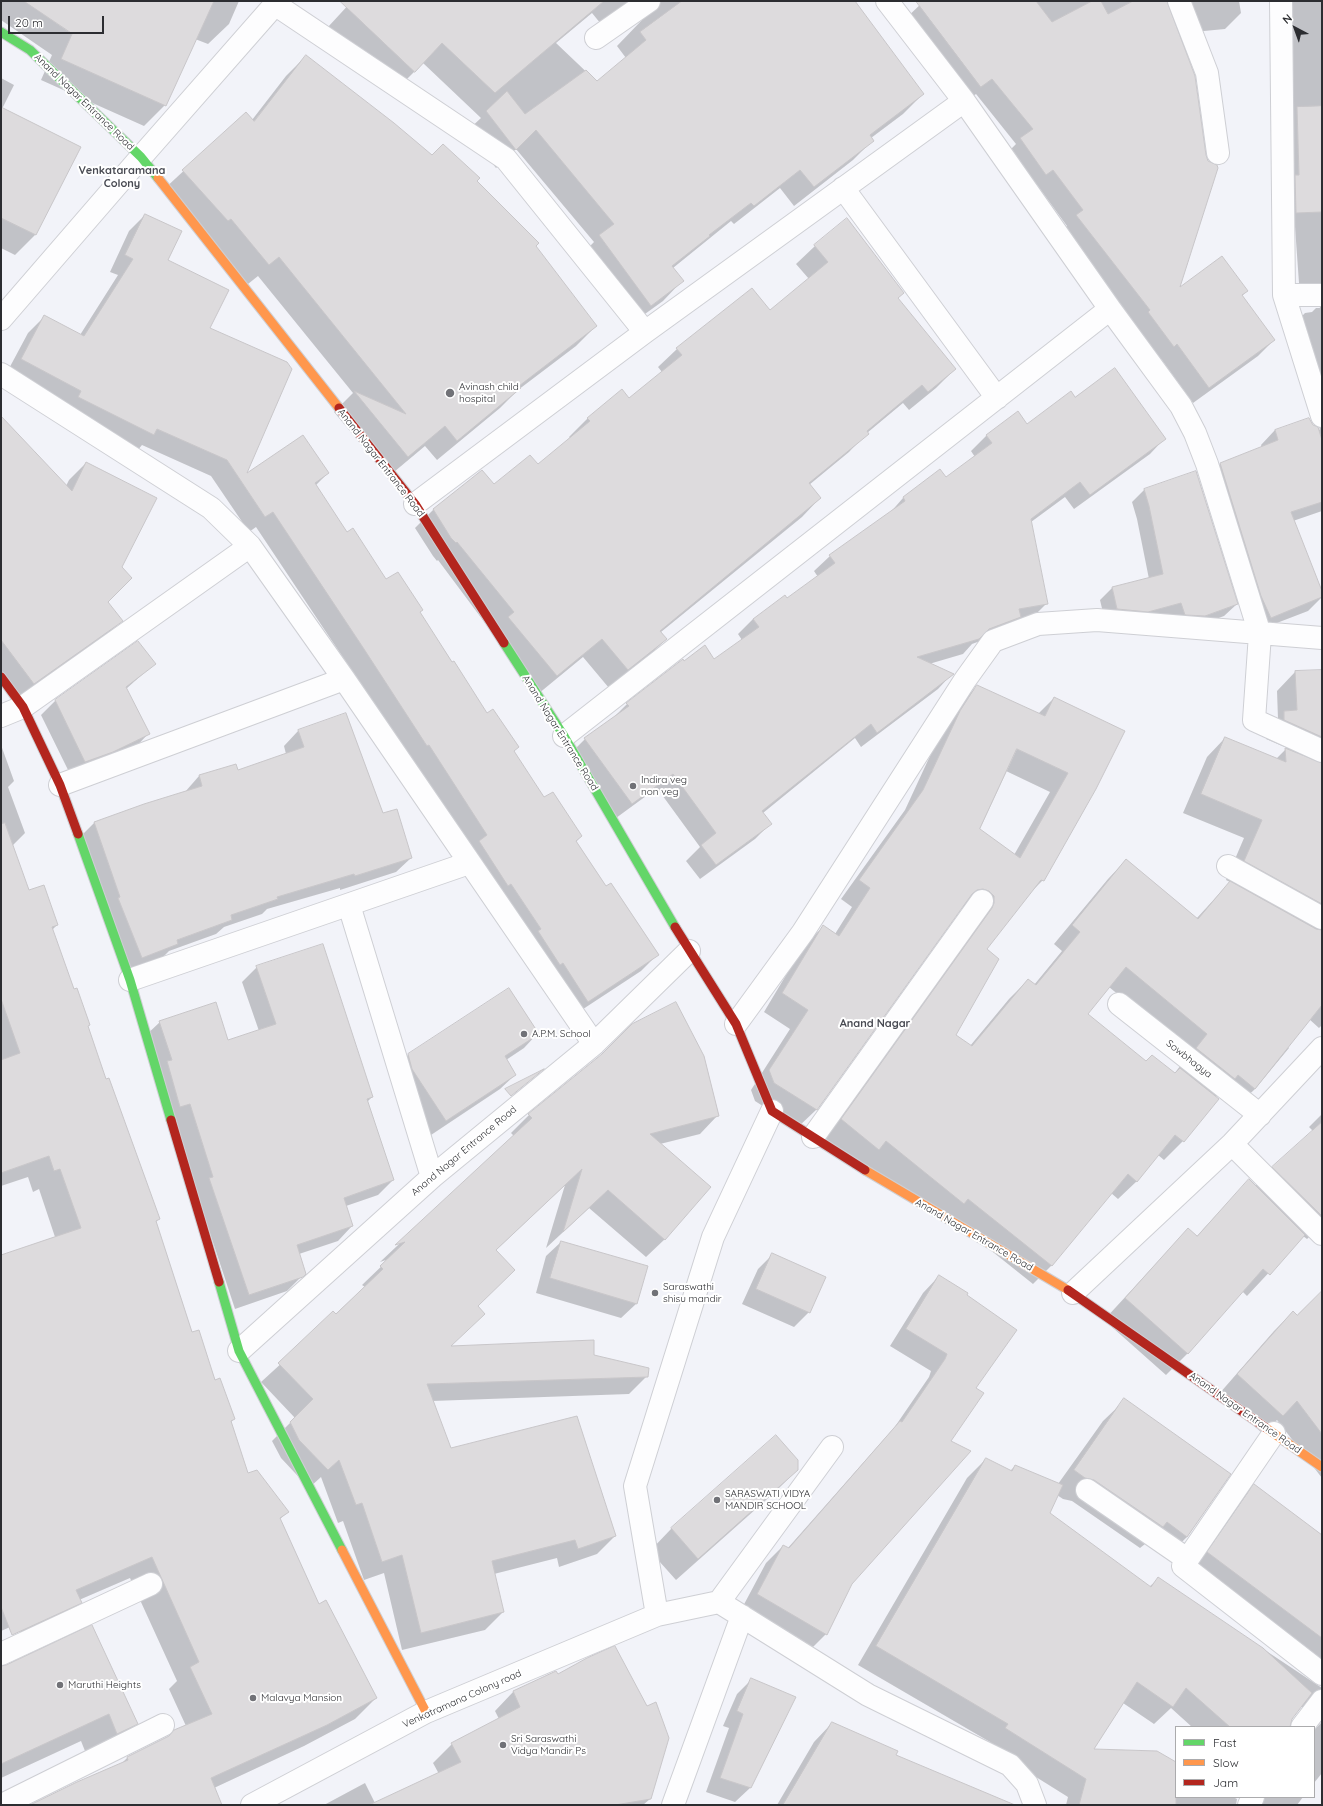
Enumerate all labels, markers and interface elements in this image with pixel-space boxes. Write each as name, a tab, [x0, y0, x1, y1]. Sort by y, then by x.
scale bar	[10, 8, 106, 34]
north arrow	[1275, 8, 1315, 48]
text: N	[1279, 11, 1295, 27]
text: 20 m	[15, 15, 43, 30]
street label: Anand Nagar Entrance Road	[32, 51, 136, 153]
district label: Venkataramana Colony	[79, 164, 165, 190]
place label: Avinash child hospital	[459, 381, 519, 404]
marker: Avinash child hospital	[444, 387, 456, 399]
street label: Anand Nagar Entrance Road	[335, 407, 427, 519]
street label: Anand Nagar Entrance Road	[519, 673, 601, 793]
place label: Indira veg non veg	[641, 774, 687, 798]
marker: Indira veg non veg	[628, 781, 638, 791]
district label: Anand Nagar	[840, 1017, 910, 1031]
place label: A.P.M. School	[532, 1028, 591, 1040]
marker: A.P.M. School	[519, 1029, 529, 1039]
street label: Sowbhagya	[1164, 1037, 1214, 1081]
street label: Anand Nagar Entrance Road	[409, 1103, 519, 1199]
street label: Anand Nagar Entrance Road	[913, 1196, 1035, 1274]
place label: Saraswathi shisu mandir	[663, 1281, 722, 1304]
marker: Saraswathi shisu mandir	[650, 1288, 660, 1298]
street label: Anand Nagar Entrance Road	[1187, 1370, 1303, 1456]
place label: SARASWATI VIDYA MANDIR SCHOOL	[725, 1488, 810, 1512]
marker: SARASWATI VIDYA MANDIR SCHOOL	[712, 1495, 722, 1505]
street label: Venkatramana Colony road	[401, 1667, 523, 1731]
place label: Maruthi Heights	[68, 1679, 141, 1691]
marker: Maruthi Heights	[55, 1680, 65, 1690]
place label: Malavya Mansion	[261, 1692, 342, 1704]
marker: Malavya Mansion	[248, 1693, 258, 1703]
legend	[1175, 1726, 1315, 1798]
place label: Sri Saraswathi Vidya Mandir Ps	[511, 1733, 586, 1756]
text: Fast	[1213, 1735, 1237, 1750]
marker: Sri Saraswathi Vidya Mandir Ps	[498, 1740, 508, 1750]
text: Slow	[1213, 1755, 1239, 1770]
text: Jam	[1213, 1775, 1238, 1790]

